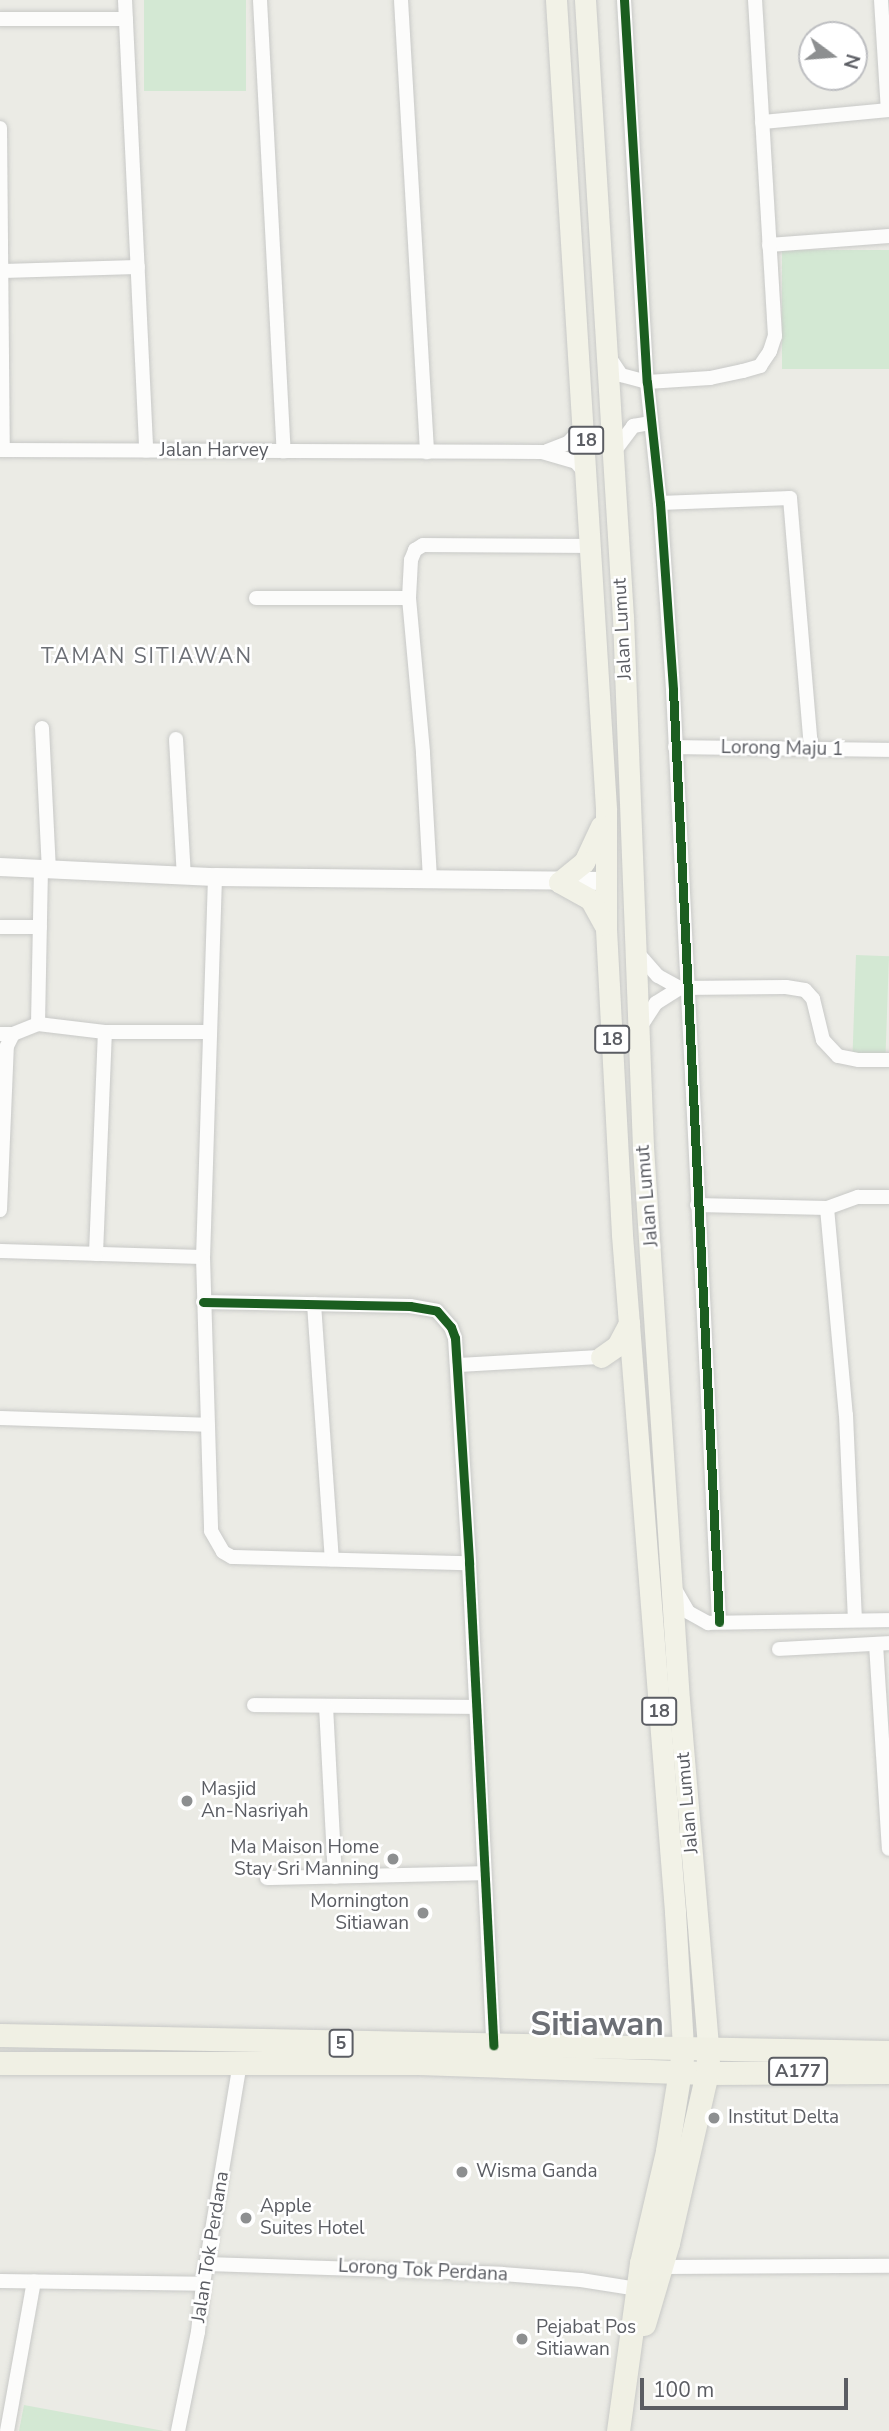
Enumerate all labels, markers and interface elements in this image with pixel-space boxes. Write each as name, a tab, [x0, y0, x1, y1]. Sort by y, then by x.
north arrow	[798, 21, 868, 91]
text: N	[837, 51, 866, 72]
road number: 18	[567, 426, 605, 454]
street label: Jalan Harvey	[160, 440, 268, 462]
street label: Jalan Lumut	[609, 577, 637, 681]
district label: TAMAN SITIAWAN	[43, 643, 251, 669]
street label: Lorong Maju 1	[721, 737, 843, 761]
road number: 18	[593, 1024, 631, 1054]
street label: Jalan Lumut	[632, 1144, 664, 1248]
road number: 18	[640, 1696, 678, 1726]
street label: Jalan Lumut	[672, 1751, 704, 1855]
place label: Masjid An-Nasriyah	[201, 1779, 309, 1823]
marker: Masjid An-Nasriyah	[179, 1793, 195, 1809]
place label: Ma Maison Home Stay Sri Manning	[230, 1837, 379, 1881]
marker: Ma Maison Home Stay Sri Manning	[385, 1851, 401, 1867]
place label: Mornington Sitiawan	[310, 1891, 409, 1935]
marker: Mornington Sitiawan	[415, 1905, 431, 1921]
district label: Sitiawan	[530, 2005, 664, 2045]
road number: 5	[327, 2028, 355, 2057]
road number: A177	[766, 2056, 830, 2085]
place label: Institut Delta	[728, 2107, 839, 2129]
marker: Institut Delta	[706, 2110, 722, 2126]
place label: Wisma Ganda	[476, 2161, 597, 2183]
marker: Wisma Ganda	[454, 2164, 470, 2180]
street label: Jalan Tok Perdana	[188, 2170, 234, 2324]
place label: Apple Suites Hotel	[260, 2196, 365, 2240]
marker: Apple Suites Hotel	[238, 2210, 254, 2226]
street label: Lorong Tok Perdana	[337, 2255, 509, 2287]
place label: Pejabat Pos Sitiawan	[536, 2317, 636, 2361]
marker: Pejabat Pos Sitiawan	[514, 2331, 530, 2347]
scale bar	[644, 2364, 852, 2408]
text: 100 m	[653, 2376, 714, 2404]

